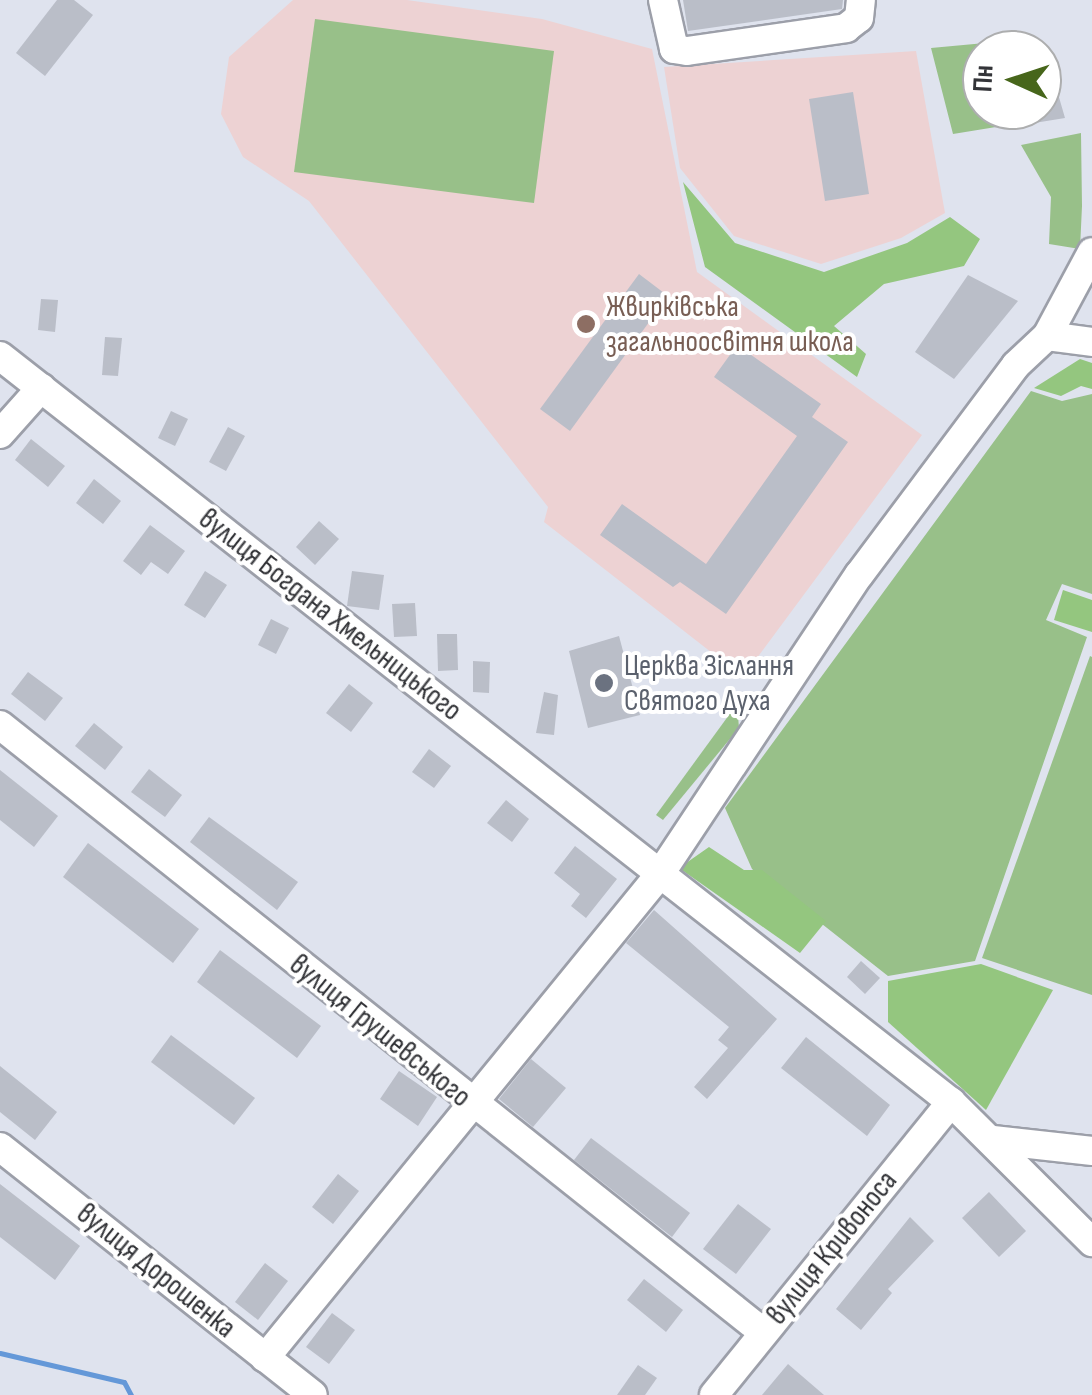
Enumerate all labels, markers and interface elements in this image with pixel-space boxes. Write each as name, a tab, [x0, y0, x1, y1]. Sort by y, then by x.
north arrow	[962, 30, 1062, 130]
text: Пн	[966, 64, 1001, 93]
place label: Жвирківська загальноосвітня школа	[606, 289, 854, 360]
marker: Жвирківська загальноосвітня школа	[575, 313, 597, 335]
street label: вулиця Богдана Хмельницького	[191, 501, 469, 729]
place label: Церква Зіслання Святого Духа	[624, 648, 794, 718]
marker: Церква Зіслання Святого Духа	[593, 672, 615, 694]
street label: вулиця Грушевського	[282, 947, 478, 1115]
street label: вулиця Кривоноса	[759, 1164, 905, 1332]
street label: вулиця Дорошенка	[69, 1196, 243, 1346]

